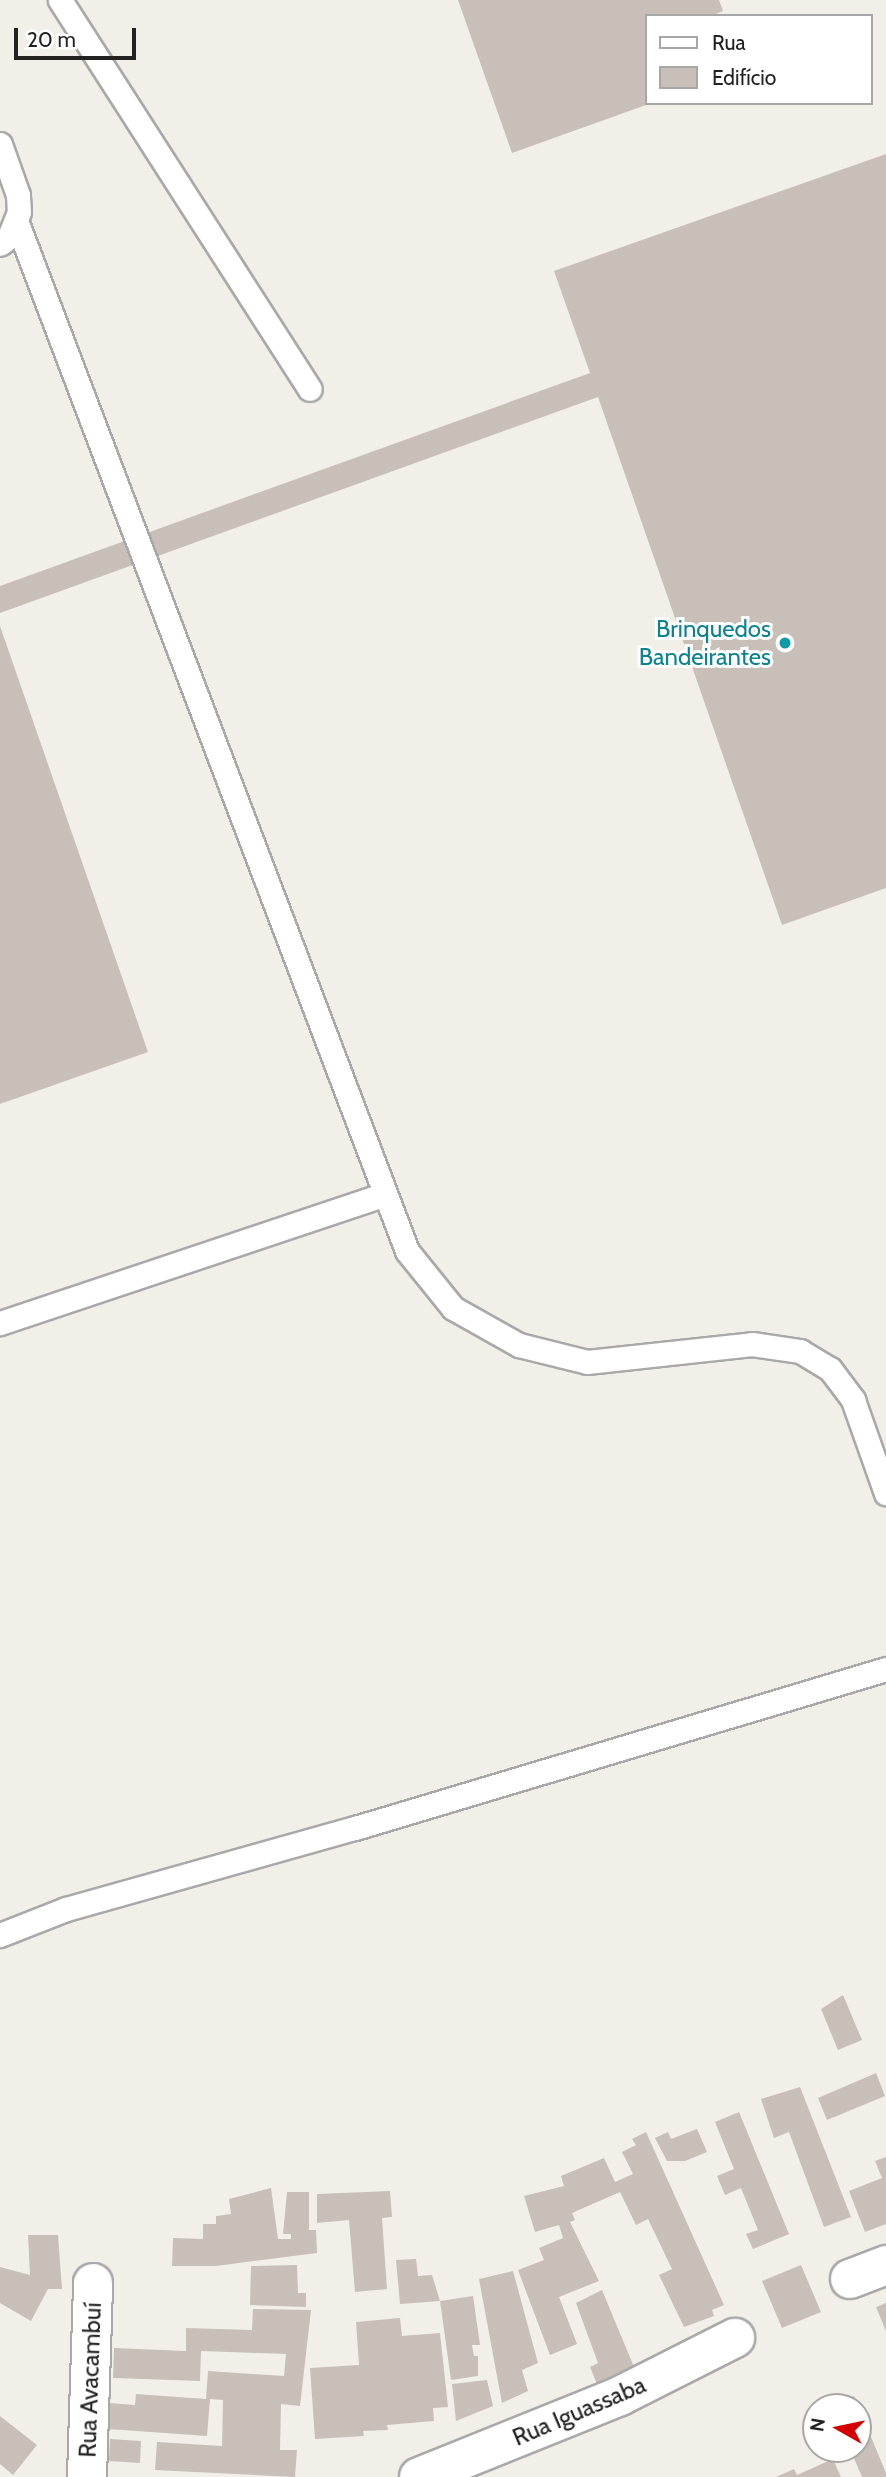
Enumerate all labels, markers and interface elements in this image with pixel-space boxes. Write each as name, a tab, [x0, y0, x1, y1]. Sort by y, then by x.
scale bar	[18, 14, 140, 58]
legend	[644, 14, 872, 105]
text: 20 m	[27, 27, 76, 52]
text: Rua	[712, 30, 746, 55]
text: Edifício	[712, 65, 776, 90]
place label: Brinquedos Bandeirantes	[639, 615, 771, 671]
marker: Brinquedos Bandeirantes	[777, 635, 793, 651]
street label: Rua Avacambuí	[73, 2302, 107, 2458]
street label: Rua Iguassaba	[508, 2370, 650, 2452]
north arrow	[802, 2393, 872, 2463]
text: N	[805, 2417, 830, 2433]

